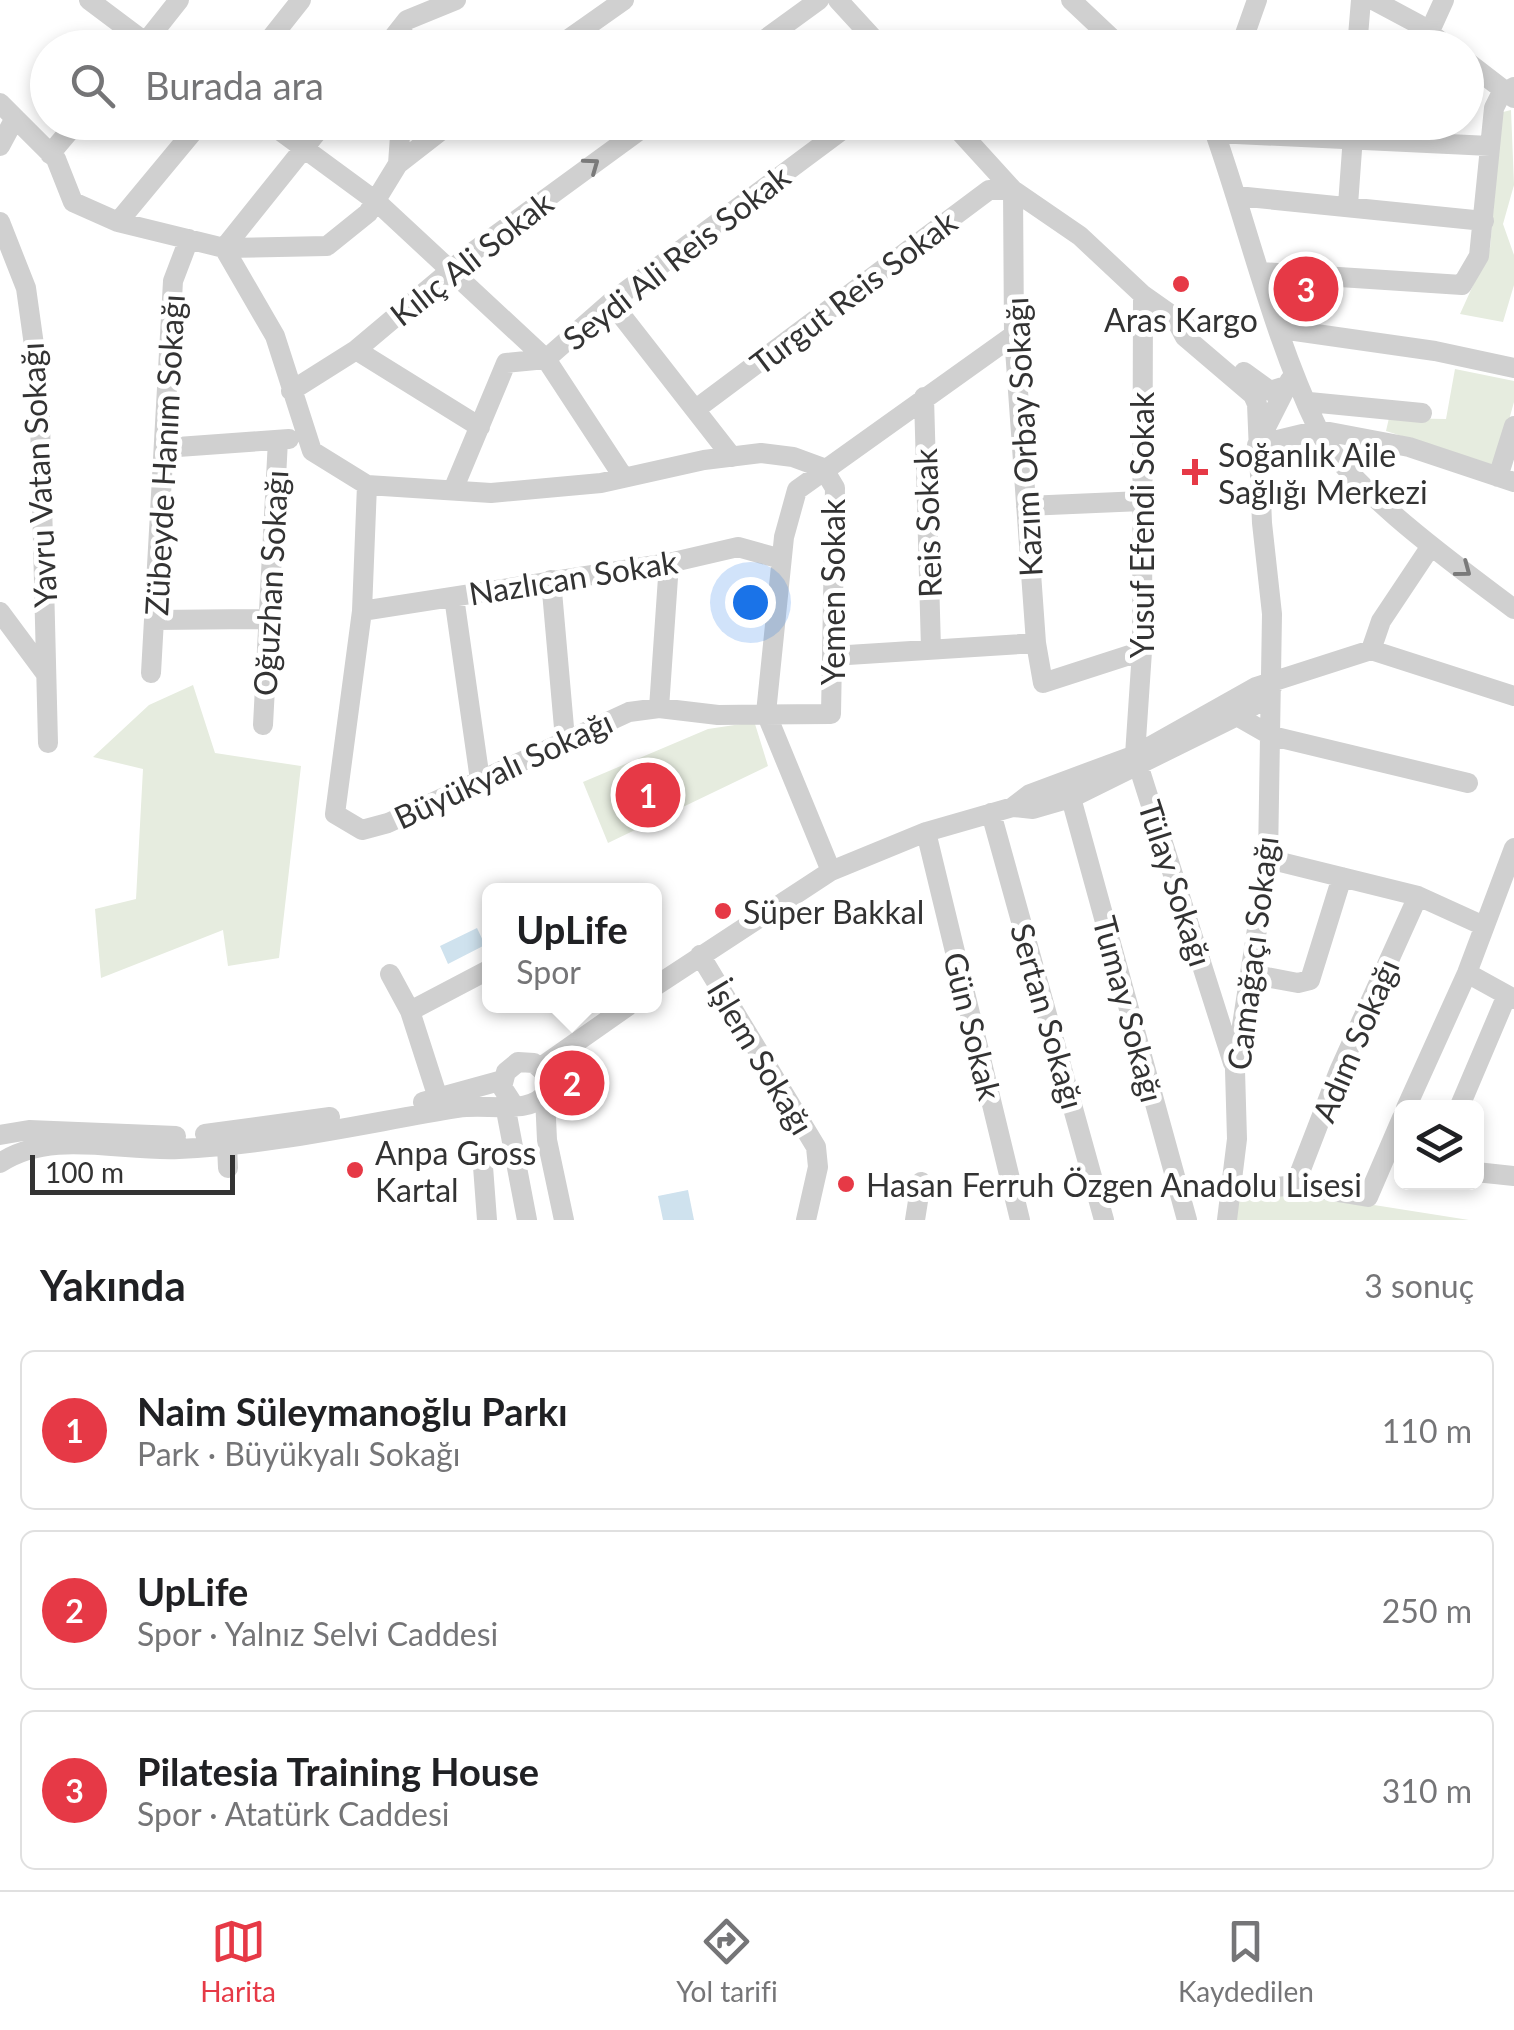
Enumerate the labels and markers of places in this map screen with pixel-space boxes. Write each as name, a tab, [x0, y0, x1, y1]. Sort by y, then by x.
pin: 3	[1274, 252, 1338, 326]
marker: Aras Kargo	[1170, 273, 1192, 295]
place label: Aras Kargo	[1104, 300, 1258, 339]
place label: Soğanlık Aile Sağlığı Merkezi	[1218, 435, 1428, 511]
marker: Soğanlık Aile Sağlığı Merkezi	[1182, 459, 1208, 485]
pin: 1	[616, 758, 680, 832]
place label: Süper Bakkal	[743, 892, 924, 931]
marker: Süper Bakkal	[712, 900, 734, 922]
pin: 2	[540, 1046, 604, 1120]
place label: Anpa Gross Kartal	[375, 1133, 536, 1209]
marker: Anpa Gross Kartal	[344, 1159, 366, 1181]
place label: Hasan Ferruh Özgen Anadolu Lisesi	[866, 1165, 1362, 1204]
marker: Hasan Ferruh Özgen Anadolu Lisesi	[835, 1173, 857, 1195]

